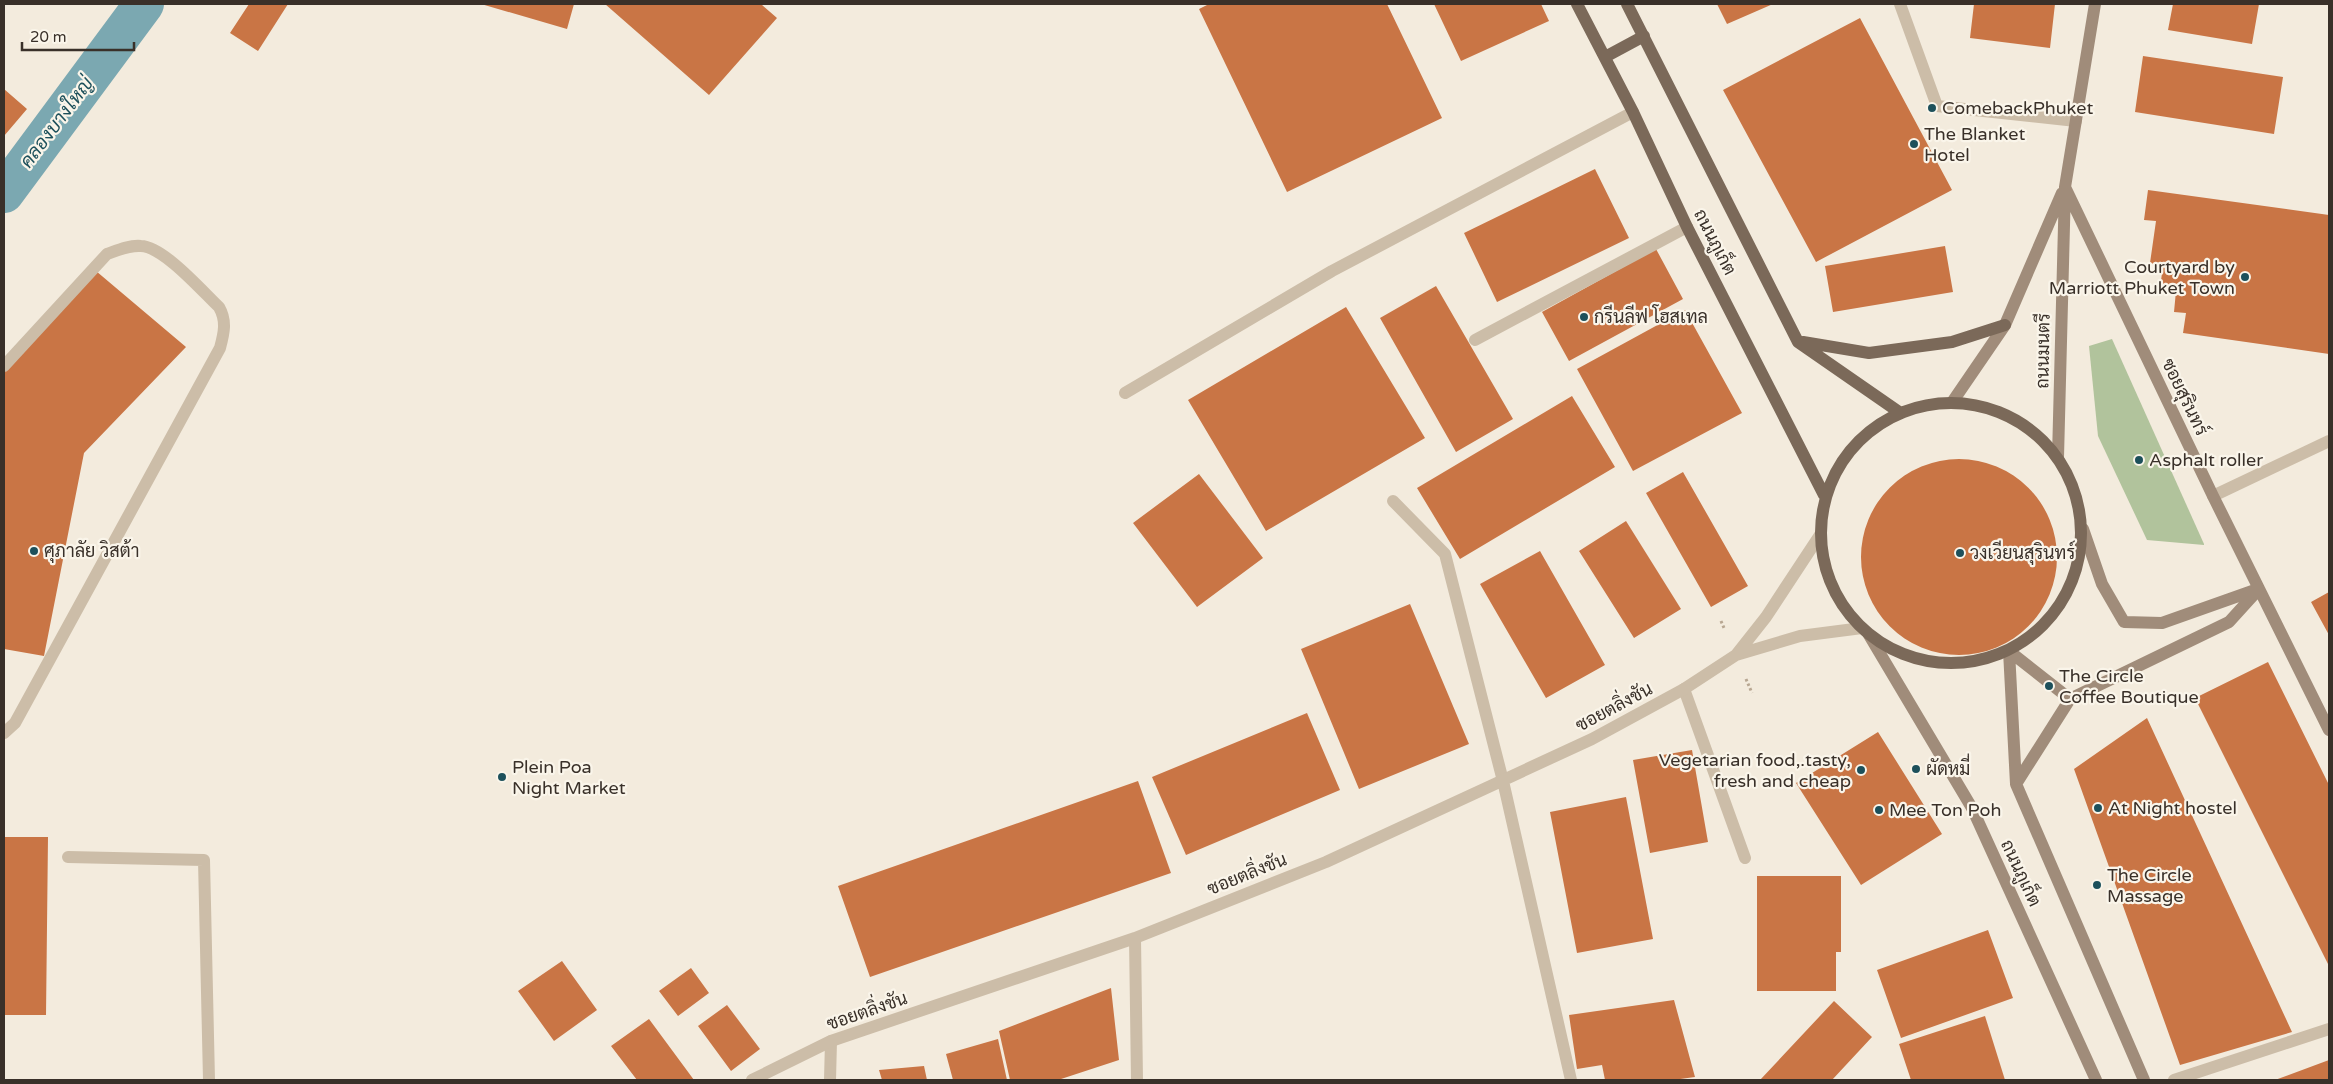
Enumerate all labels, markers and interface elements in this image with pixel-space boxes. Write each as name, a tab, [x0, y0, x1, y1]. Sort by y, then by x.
scale bar	[22, 20, 135, 52]
text: 20 m	[30, 28, 67, 46]
water label: คลองบางใหญ่	[14, 71, 99, 172]
place label: ComebackPhuket	[1942, 97, 2093, 119]
marker: ComebackPhuket	[1926, 102, 1938, 114]
place label: The Blanket Hotel	[1924, 123, 2025, 166]
marker: The Blanket Hotel	[1908, 138, 1920, 150]
street label: ถนนภูเก็ต	[1687, 204, 1744, 280]
place label: Courtyard by Marriott Phuket Town	[2049, 256, 2235, 299]
marker: Courtyard by Marriott Phuket Town	[2239, 271, 2251, 283]
place label: กรีนลีฟ โฮสเทล	[1594, 304, 1708, 328]
marker: กรีนลีฟ โฮสเทล	[1578, 311, 1590, 323]
street label: ถนนมนตรี	[2029, 313, 2055, 389]
street label: ซอยสุรินทร์	[2156, 354, 2215, 440]
place label: Asphalt roller	[2149, 449, 2263, 471]
marker: Asphalt roller	[2133, 454, 2145, 466]
place label: ศุภาลัย วิสต้า	[44, 539, 139, 563]
place label: วงเวียนสุรินทร์	[1970, 540, 2075, 565]
marker: ศุภาลัย วิสต้า	[28, 545, 40, 557]
marker: วงเวียนสุรินทร์	[1954, 547, 1966, 559]
place label: The Circle Coffee Boutique	[2059, 665, 2199, 708]
street label: ซอยตลิ่งชัน	[1570, 674, 1656, 736]
marker: The Circle Coffee Boutique	[2043, 680, 2055, 692]
place label: Vegetarian food,.tasty, fresh and cheap	[1659, 749, 1851, 792]
place label: ผัดหมี่	[1926, 753, 1970, 780]
place label: Plein Poa Night Market	[512, 756, 626, 799]
marker: ผัดหมี่	[1910, 763, 1922, 775]
marker: Vegetarian food,.tasty, fresh and cheap	[1855, 764, 1867, 776]
marker: Plein Poa Night Market	[496, 771, 508, 783]
place label: At Night hostel	[2108, 797, 2237, 819]
place label: Mee Ton Poh	[1889, 799, 2001, 821]
marker: At Night hostel	[2092, 802, 2104, 814]
marker: Mee Ton Poh	[1873, 804, 1885, 816]
street label: ถนนภูเก็ต	[1994, 835, 2049, 911]
street label: ซอยตลิ่งชัน	[1202, 844, 1290, 900]
place label: The Circle Massage	[2107, 864, 2192, 907]
marker: The Circle Massage	[2091, 879, 2103, 891]
street label: ซอยตลิ่งชัน	[822, 983, 910, 1035]

